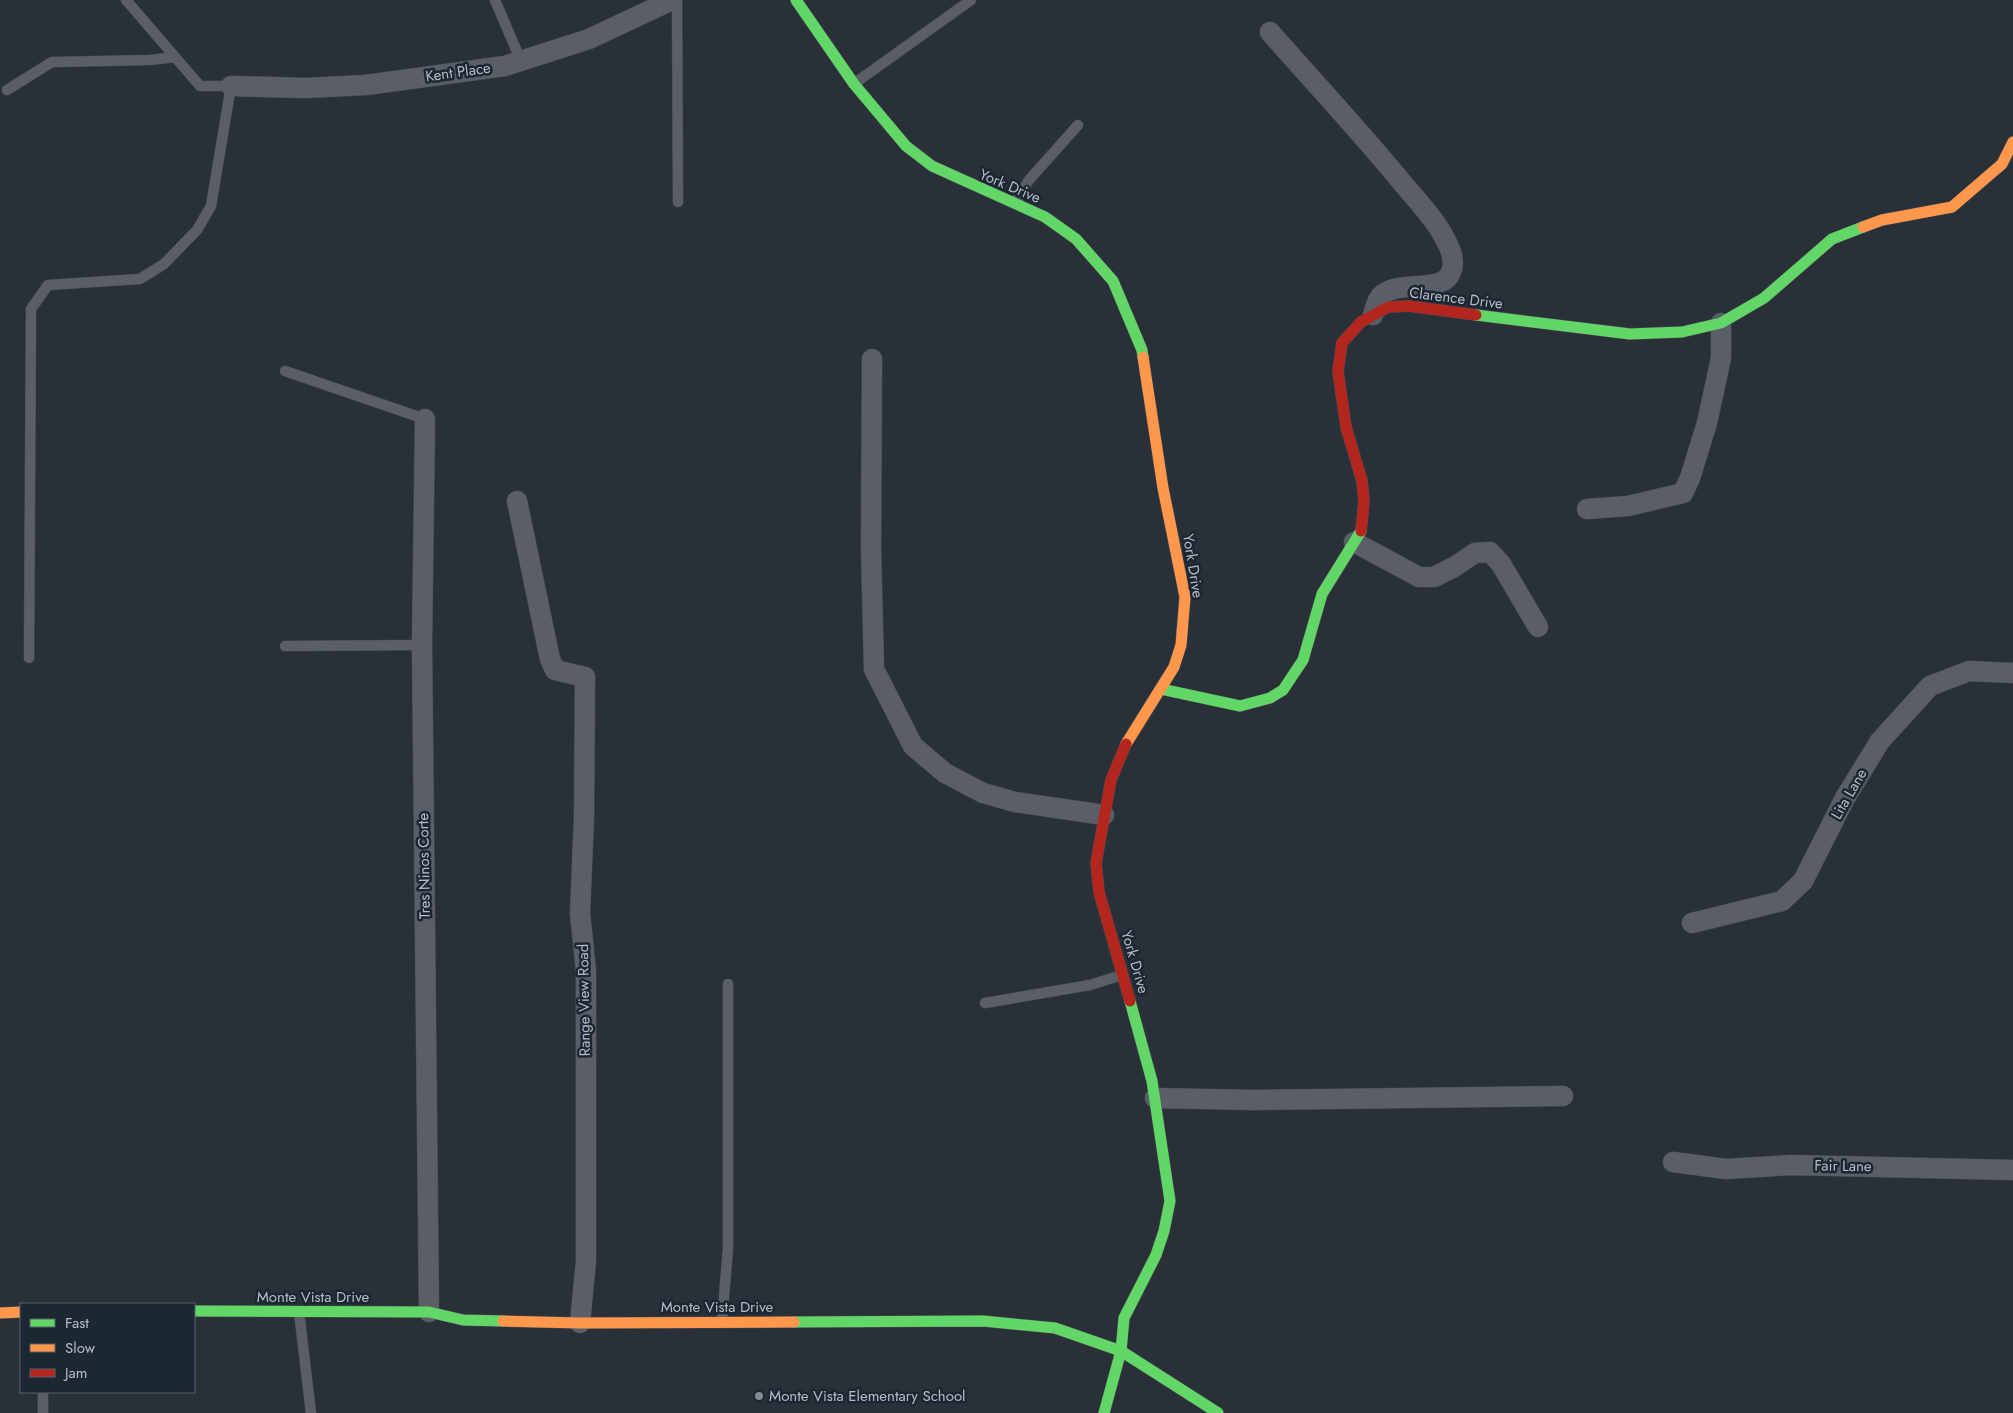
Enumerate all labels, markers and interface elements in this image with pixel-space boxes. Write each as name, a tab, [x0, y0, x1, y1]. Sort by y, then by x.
street label: Kent Place	[424, 57, 492, 87]
street label: York Drive	[976, 163, 1044, 209]
street label: Clarence Drive	[1408, 281, 1504, 315]
street label: York Drive	[1177, 532, 1209, 600]
street label: Lita Lane	[1826, 764, 1873, 824]
street label: Tres Ninos Corte	[412, 813, 436, 919]
street label: York Drive	[1116, 928, 1155, 996]
street label: Range View Road	[572, 944, 596, 1056]
street label: Fair Lane	[1814, 1155, 1872, 1178]
street label: Monte Vista Drive	[257, 1286, 370, 1308]
street label: Monte Vista Drive	[661, 1296, 774, 1318]
legend	[20, 1303, 195, 1393]
text: Fast	[65, 1312, 89, 1334]
text: Slow	[65, 1337, 96, 1359]
text: Jam	[63, 1362, 88, 1384]
place label: Monte Vista Elementary School	[769, 1385, 966, 1407]
marker: Monte Vista Elementary School	[753, 1390, 765, 1402]

